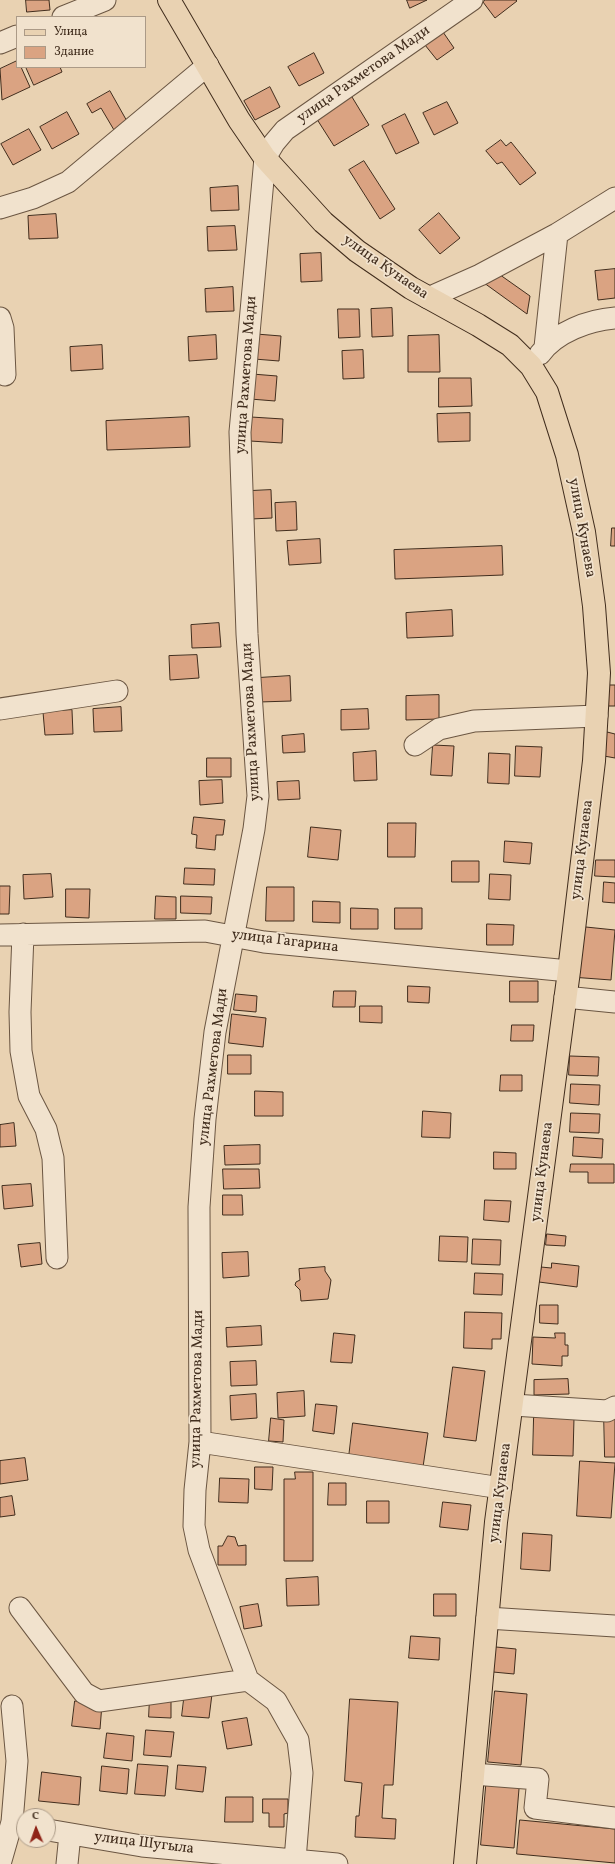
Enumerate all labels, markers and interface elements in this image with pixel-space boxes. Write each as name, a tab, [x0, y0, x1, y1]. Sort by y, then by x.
legend	[16, 16, 146, 68]
street label: улица Рахметова Мади	[294, 22, 434, 128]
text: Улица	[54, 24, 87, 40]
text: Здание	[54, 44, 94, 60]
street label: улица Кунаева	[339, 232, 431, 304]
street label: улица Рахметова Мади	[232, 295, 262, 455]
street label: улица Кунаева	[563, 477, 599, 579]
street label: улица Рахметова Мади	[239, 642, 265, 802]
street label: улица Кунаева	[568, 799, 598, 901]
street label: улица Гагарина	[230, 927, 340, 957]
street label: улица Рахметова Мади	[195, 987, 233, 1147]
street label: улица Кунаева	[528, 1121, 558, 1223]
street label: улица Рахметова Мади	[188, 1310, 208, 1468]
street label: улица Кунаева	[486, 1442, 516, 1544]
north arrow	[16, 1808, 56, 1848]
text: С	[32, 1809, 39, 1824]
street label: улица Шугыла	[93, 1829, 195, 1859]

